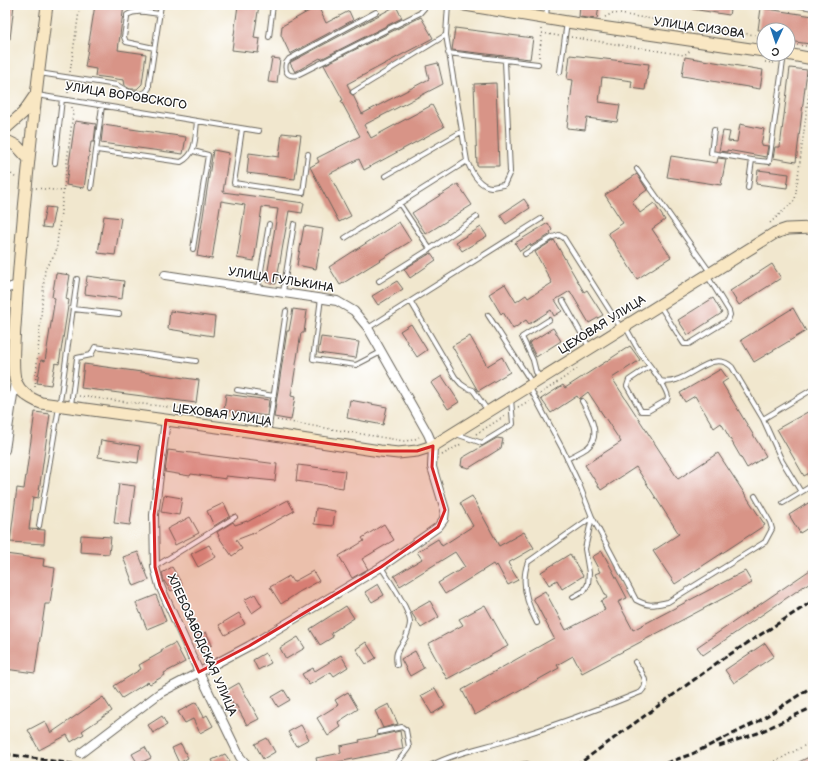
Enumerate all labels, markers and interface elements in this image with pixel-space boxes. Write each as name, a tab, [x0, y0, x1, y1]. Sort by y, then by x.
street label: УЛИЦА СИЗОВА	[653, 14, 746, 42]
north arrow	[756, 22, 796, 62]
text: С	[771, 45, 780, 58]
street label: УЛИЦА ВОРОВСКОГО	[64, 79, 188, 113]
street label: УЛИЦА ГУЛЬКИНА	[227, 264, 336, 296]
street label: ЦЕХОВАЯ УЛИЦА	[556, 292, 649, 358]
street label: ЦЕХОВАЯ УЛИЦА	[171, 401, 273, 429]
street label: ХЛЕБОЗАВОДСКАЯ УЛИЦА	[164, 572, 240, 719]

